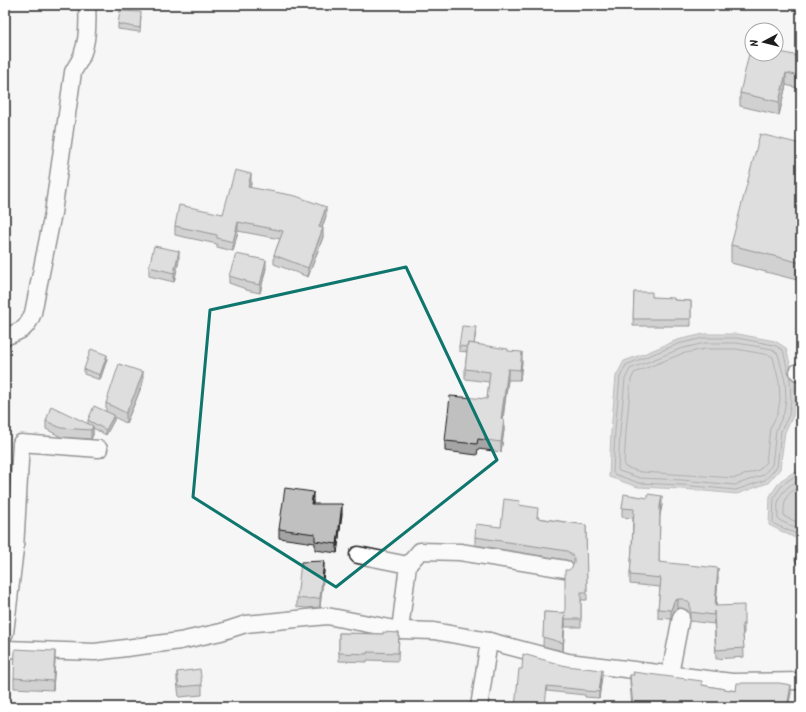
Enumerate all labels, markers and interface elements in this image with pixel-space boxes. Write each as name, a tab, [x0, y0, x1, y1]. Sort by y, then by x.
north arrow	[744, 22, 784, 62]
text: N	[746, 39, 764, 48]

